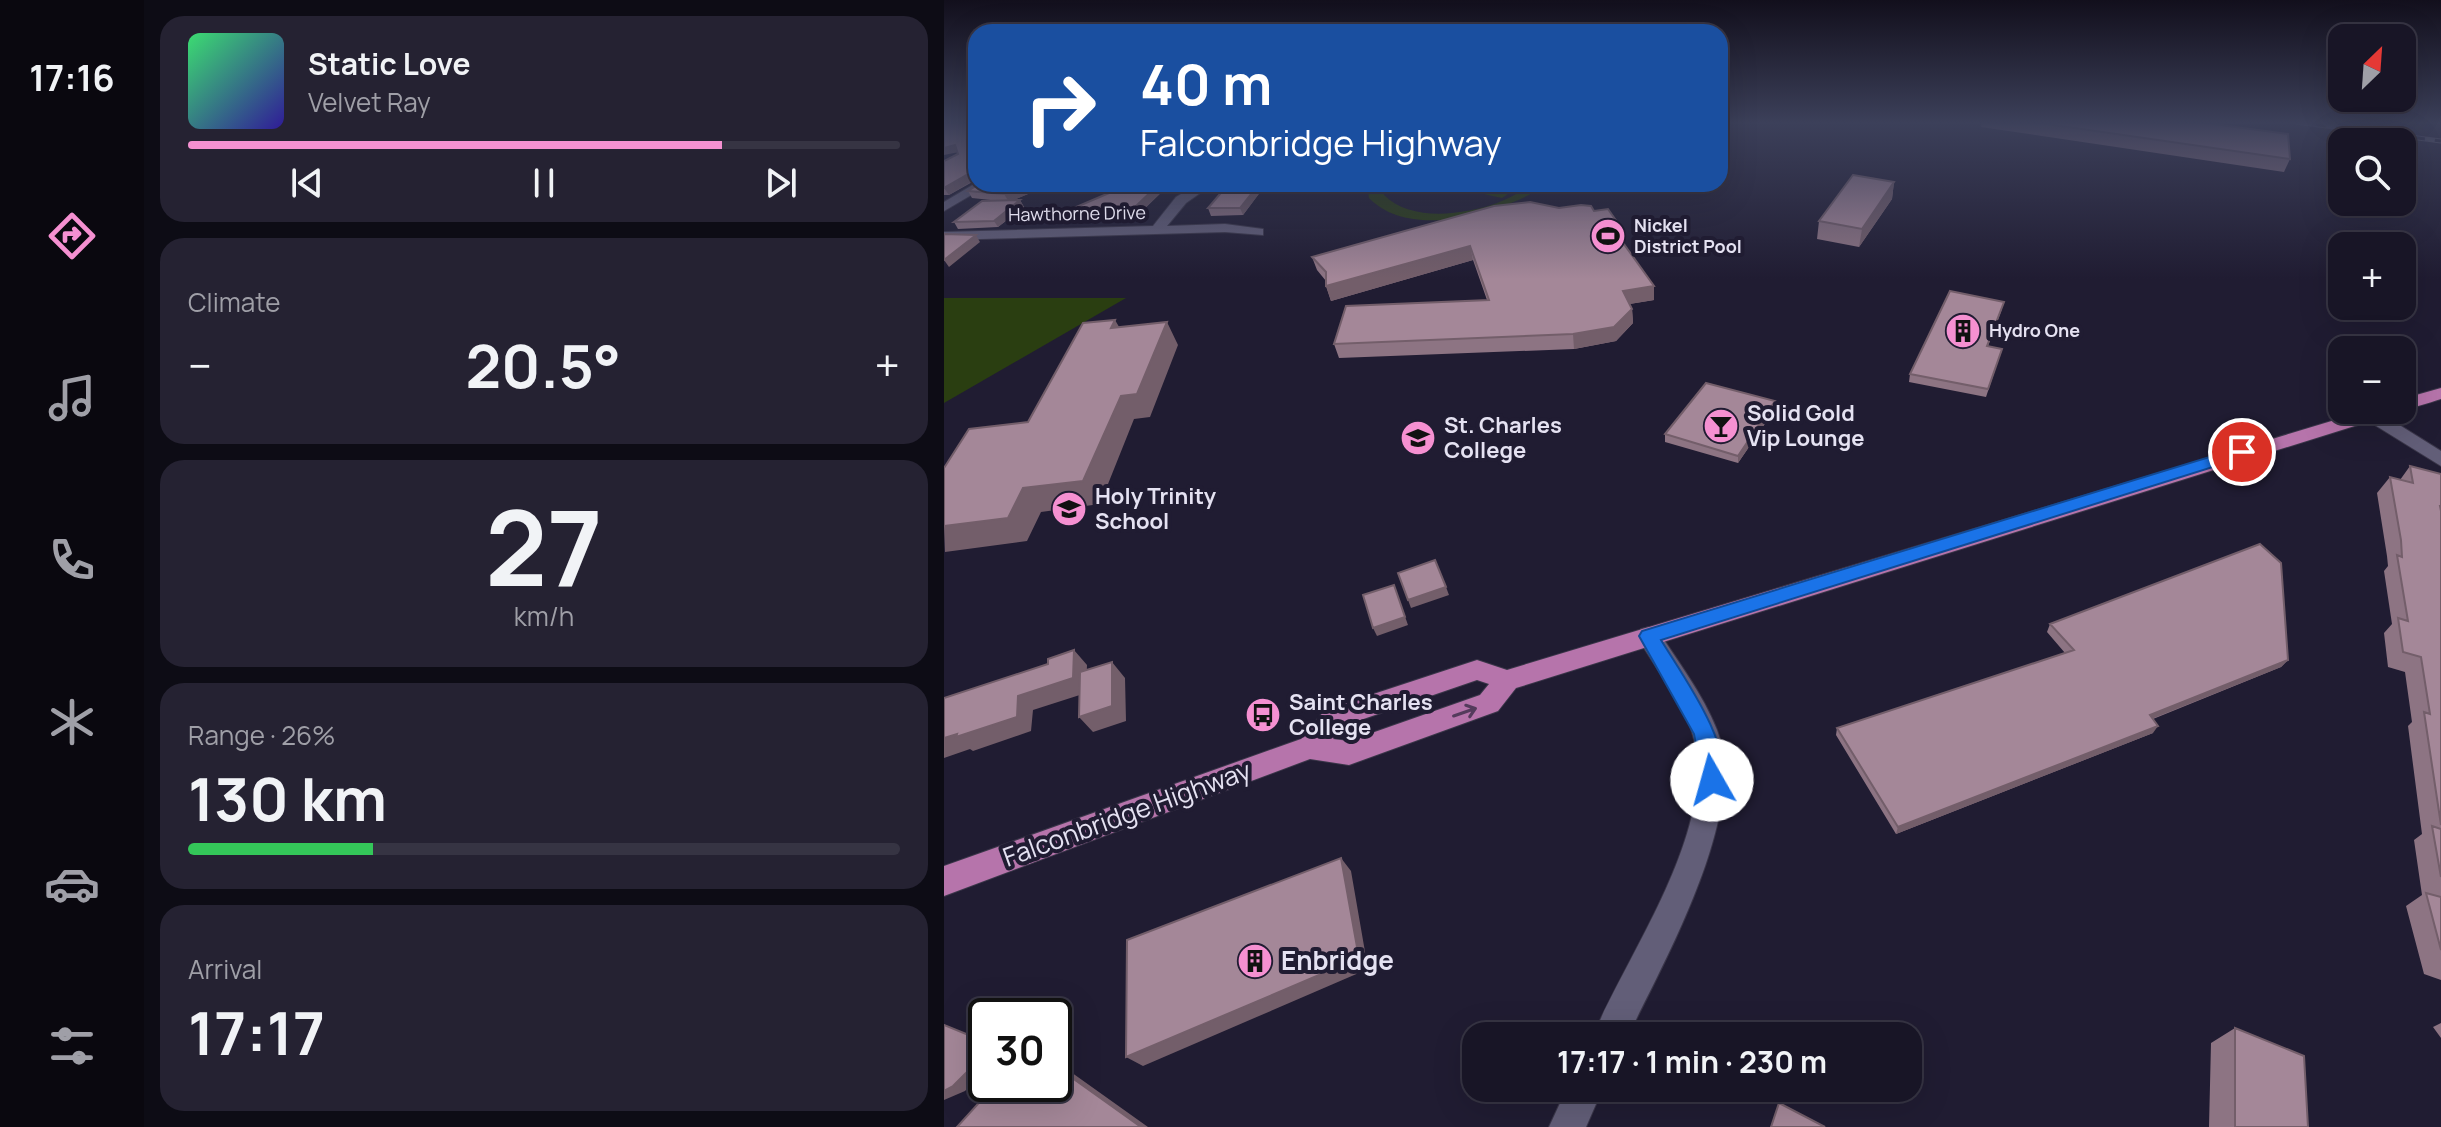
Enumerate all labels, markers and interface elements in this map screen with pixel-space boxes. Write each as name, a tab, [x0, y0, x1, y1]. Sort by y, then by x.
north arrow	[2328, 24, 2416, 112]
map controls	[2328, 24, 2416, 424]
text: Static Love	[308, 43, 471, 84]
text: 40 m	[1140, 45, 1272, 122]
text: 17:16	[29, 53, 115, 102]
icon: right	[1008, 56, 1112, 160]
text: Velvet Ray	[308, 84, 431, 120]
text: Falconbridge Highway	[1140, 118, 1502, 167]
button: search	[2328, 128, 2416, 216]
icon: previous	[285, 161, 329, 205]
icon: pause	[522, 161, 566, 205]
icon: next	[759, 161, 803, 205]
street label: Hawthorne Drive	[1008, 200, 1146, 226]
icon: directions	[44, 208, 100, 264]
place label: Nickel District Pool	[1634, 213, 1742, 258]
sports icon: Nickel District Pool	[1589, 217, 1627, 255]
button: +	[2328, 232, 2416, 320]
text: Climate	[188, 284, 280, 320]
building icon: Hydro One	[1944, 312, 1982, 350]
place label: Hydro One	[1989, 318, 2080, 342]
text: 20.5°	[465, 324, 621, 406]
text: −	[188, 335, 212, 395]
text: +	[875, 335, 900, 395]
button: −	[2328, 336, 2416, 424]
icon: music	[44, 370, 100, 426]
place label: Solid Gold Vip Lounge	[1747, 398, 1864, 453]
bar icon: Solid Gold Vip Lounge	[1702, 407, 1740, 445]
place label: St. Charles College	[1444, 410, 1562, 465]
pin	[2208, 418, 2276, 486]
school or university icon: St. Charles College	[1399, 419, 1437, 457]
icon: arrive	[2220, 430, 2264, 474]
text: 27	[485, 475, 603, 617]
place label: Holy Trinity School	[1095, 481, 1217, 536]
school or university icon: Holy Trinity School	[1050, 490, 1088, 528]
icon: phone	[44, 532, 100, 588]
text: km/h	[514, 598, 574, 634]
place label: Saint Charles College	[1289, 687, 1433, 742]
icon: climate	[44, 694, 100, 750]
bus stop icon: Saint Charles College	[1244, 696, 1282, 734]
one-way arrow	[1452, 703, 1477, 718]
text: Range · 26%	[188, 717, 336, 753]
position arrow	[1670, 738, 1754, 822]
street label: Falconbridge Highway	[998, 751, 1256, 875]
text: 130 km	[188, 757, 387, 839]
icon: car	[44, 856, 100, 912]
building icon: Enbridge	[1236, 942, 1274, 980]
place label: Enbridge	[1281, 942, 1394, 978]
text: Arrival	[188, 951, 262, 987]
text: 17:17	[188, 991, 325, 1073]
speed limit sign: 30	[968, 998, 1072, 1102]
icon: filters	[44, 1018, 100, 1074]
text: 17:17 · 1 min · 230 m	[1557, 1041, 1827, 1082]

